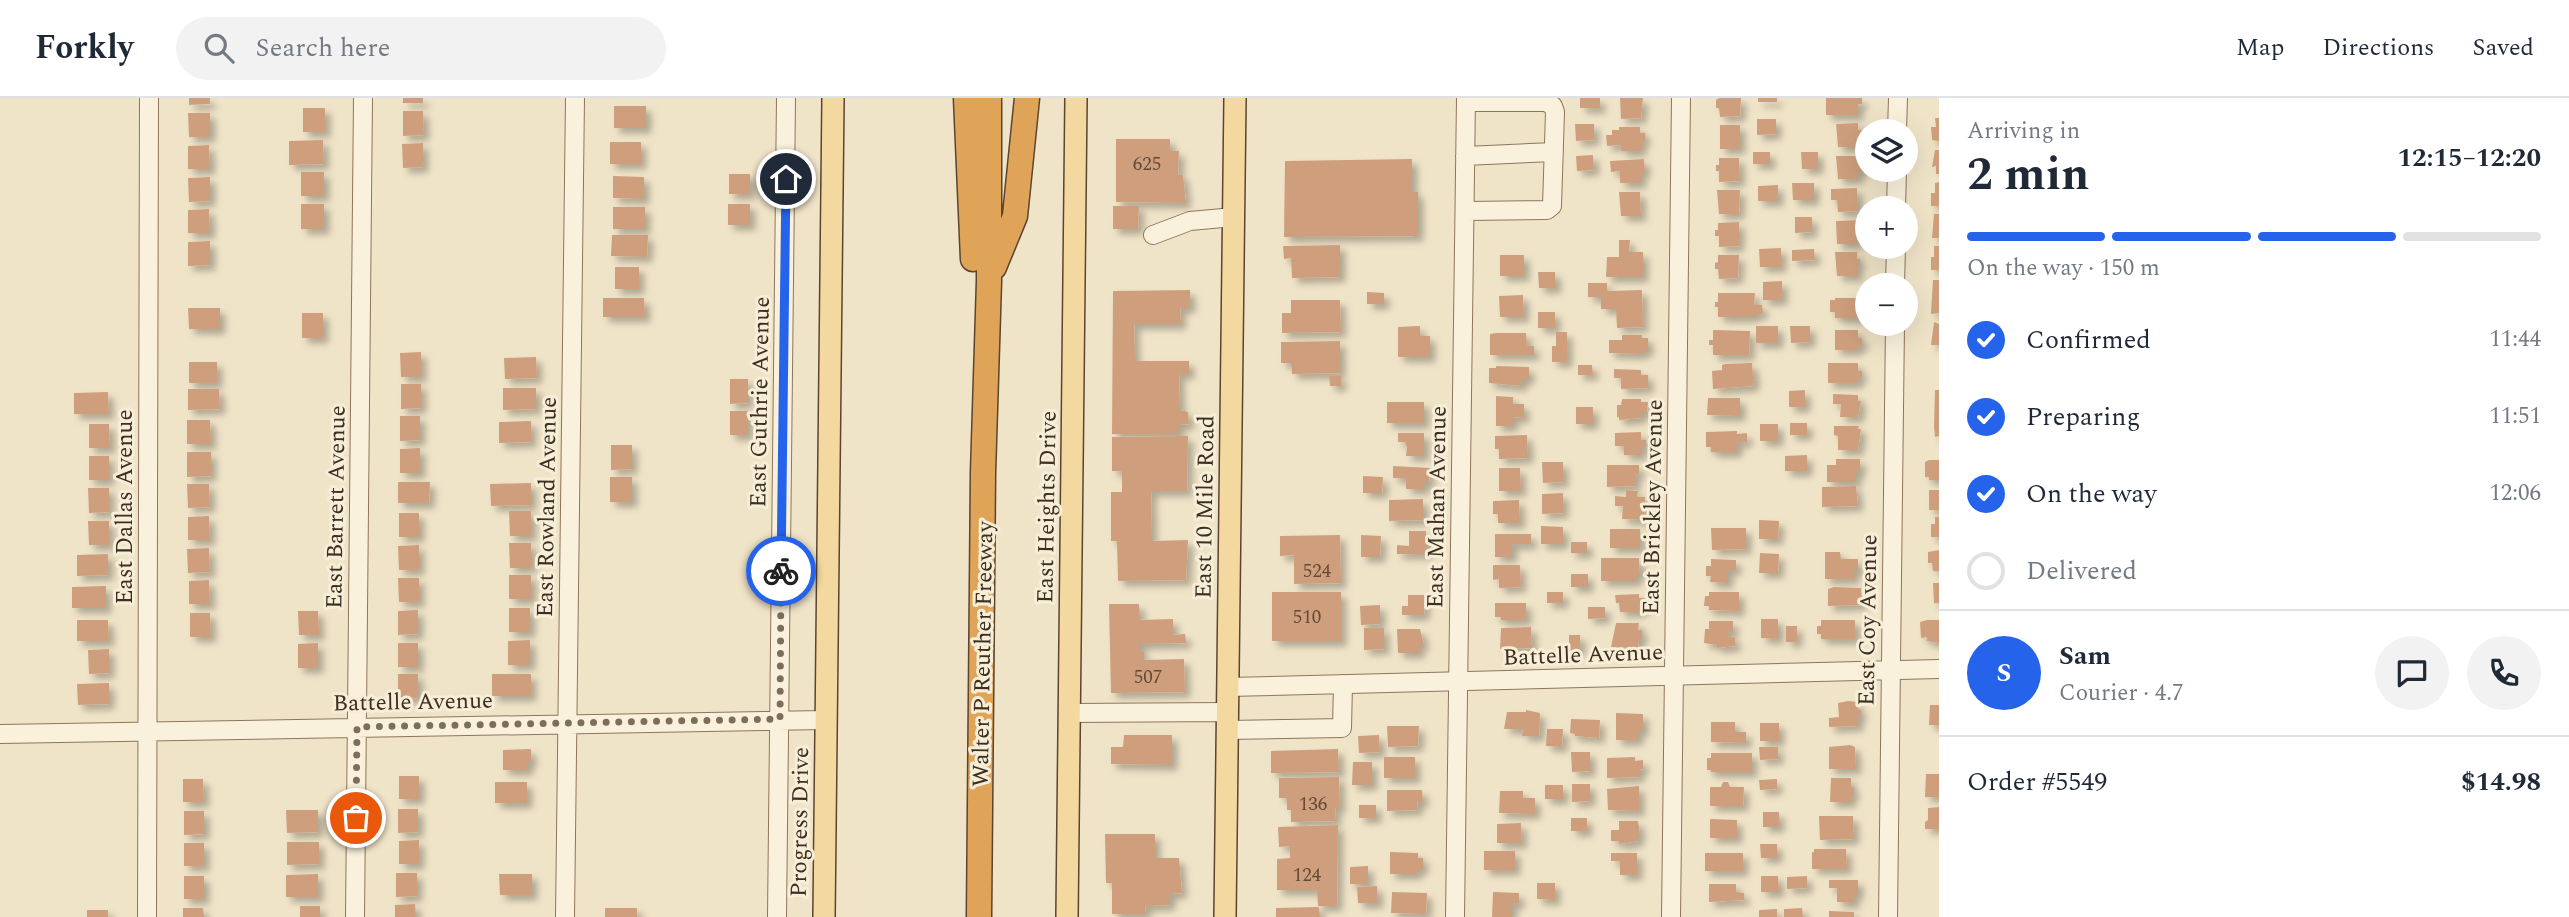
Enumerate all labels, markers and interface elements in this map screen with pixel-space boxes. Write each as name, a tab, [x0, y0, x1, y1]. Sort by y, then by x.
search box	[176, 17, 666, 80]
text: Forkly	[35, 23, 134, 73]
text: Search here	[256, 28, 390, 68]
icon: search	[200, 29, 238, 67]
text: Map	[2236, 30, 2284, 66]
text: Directions	[2322, 30, 2434, 66]
text: Saved	[2472, 30, 2534, 66]
text: Arriving in	[1967, 114, 2080, 149]
map controls	[1855, 119, 1918, 336]
button: layers	[1855, 119, 1918, 182]
text: 12:15–12:20	[2397, 138, 2541, 178]
text: 2 min	[1967, 140, 2089, 210]
pin	[756, 149, 816, 209]
house number: 625	[1133, 150, 1161, 179]
icon: home	[767, 160, 805, 198]
button: +	[1855, 196, 1918, 259]
text: On the way · 150 m	[1967, 251, 2160, 286]
button: −	[1855, 273, 1918, 336]
street label: East Guthrie Avenue	[741, 296, 780, 508]
text: Confirmed	[2026, 320, 2151, 360]
icon: check	[1967, 321, 2005, 359]
text: 11:44	[2489, 322, 2541, 357]
street label: East Rowland Avenue	[528, 396, 567, 618]
text: Preparing	[2026, 397, 2140, 437]
icon: check	[1967, 398, 2005, 436]
street label: East Brickley Avenue	[1634, 399, 1673, 615]
text: 11:51	[2489, 399, 2541, 434]
street label: East Barrett Avenue	[317, 405, 356, 609]
street label: East Mahan Avenue	[1418, 405, 1457, 609]
street label: East Dallas Avenue	[108, 409, 143, 605]
street label: East Heights Drive	[1028, 410, 1067, 604]
street label: East 10 Mile Road	[1186, 415, 1225, 599]
text: On the way	[2026, 474, 2157, 514]
icon: check	[1967, 475, 2005, 513]
text: 12:06	[2489, 476, 2541, 511]
street label: Walter P Reuther Freeway	[964, 520, 1003, 787]
street label: East Coy Avenue	[1850, 534, 1887, 706]
courier	[746, 536, 816, 606]
text: Delivered	[2026, 551, 2137, 591]
icon: bike	[762, 552, 800, 590]
house number: 524	[1303, 557, 1332, 586]
house number: 510	[1293, 603, 1321, 632]
street label: Battelle Avenue	[1502, 635, 1664, 676]
text: Sam	[2059, 636, 2111, 676]
button: chat	[2375, 636, 2449, 710]
button: phone	[2467, 636, 2541, 710]
text: S	[1997, 653, 2011, 693]
house number: 507	[1134, 663, 1162, 692]
text: Courier · 4.7	[2059, 676, 2184, 711]
street label: Battelle Avenue	[333, 684, 493, 721]
street label: Progress Drive	[782, 747, 819, 897]
text: Order #5549	[1967, 762, 2107, 802]
text: $14.98	[2461, 762, 2541, 802]
pin	[326, 788, 386, 848]
house number: 136	[1299, 790, 1327, 819]
icon: bag	[337, 799, 375, 837]
house number: 124	[1293, 861, 1322, 890]

